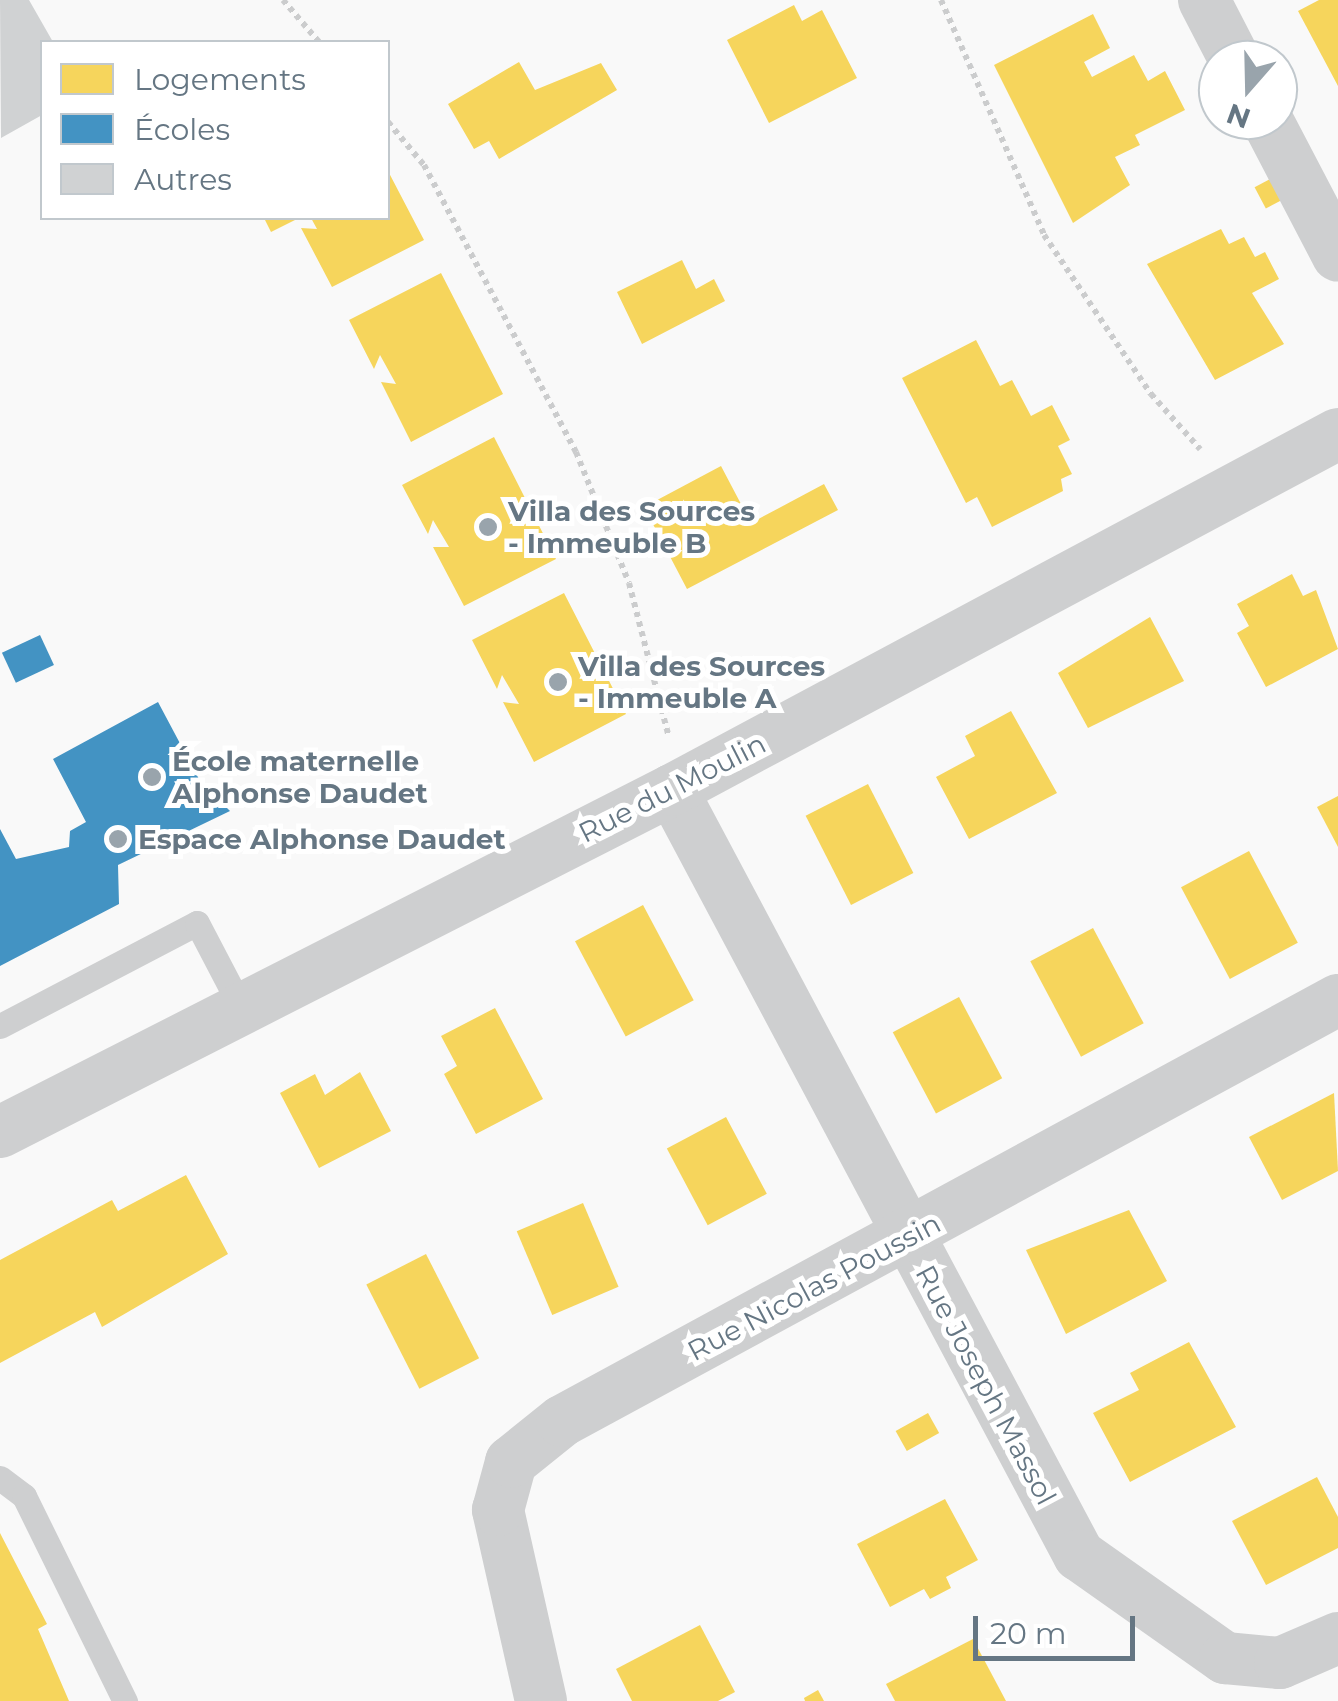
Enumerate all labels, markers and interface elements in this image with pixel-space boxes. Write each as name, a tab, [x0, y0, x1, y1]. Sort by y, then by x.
legend	[40, 40, 390, 220]
north arrow	[1198, 40, 1298, 140]
text: Logements	[134, 61, 306, 98]
text: N	[1222, 96, 1255, 136]
text: Écoles	[134, 111, 230, 148]
text: Autres	[134, 161, 232, 198]
place label: Villa des Sources - Immeuble B	[508, 494, 755, 560]
marker: Villa des Sources - Immeuble B	[477, 516, 499, 538]
place label: Villa des Sources - Immeuble A	[578, 649, 825, 715]
marker: Villa des Sources - Immeuble A	[547, 671, 569, 693]
street label: Rue du Moulin	[573, 726, 771, 850]
place label: École maternelle Alphonse Daudet	[172, 744, 428, 810]
marker: École maternelle Alphonse Daudet	[141, 766, 163, 788]
place label: Espace Alphonse Daudet	[138, 822, 506, 856]
marker: Espace Alphonse Daudet	[107, 828, 129, 850]
street label: Rue Nicolas Poussin	[682, 1206, 946, 1368]
street label: Rue Joseph Massol	[909, 1260, 1063, 1510]
scale bar	[978, 1596, 1140, 1658]
text: 20 m	[990, 1615, 1067, 1652]

